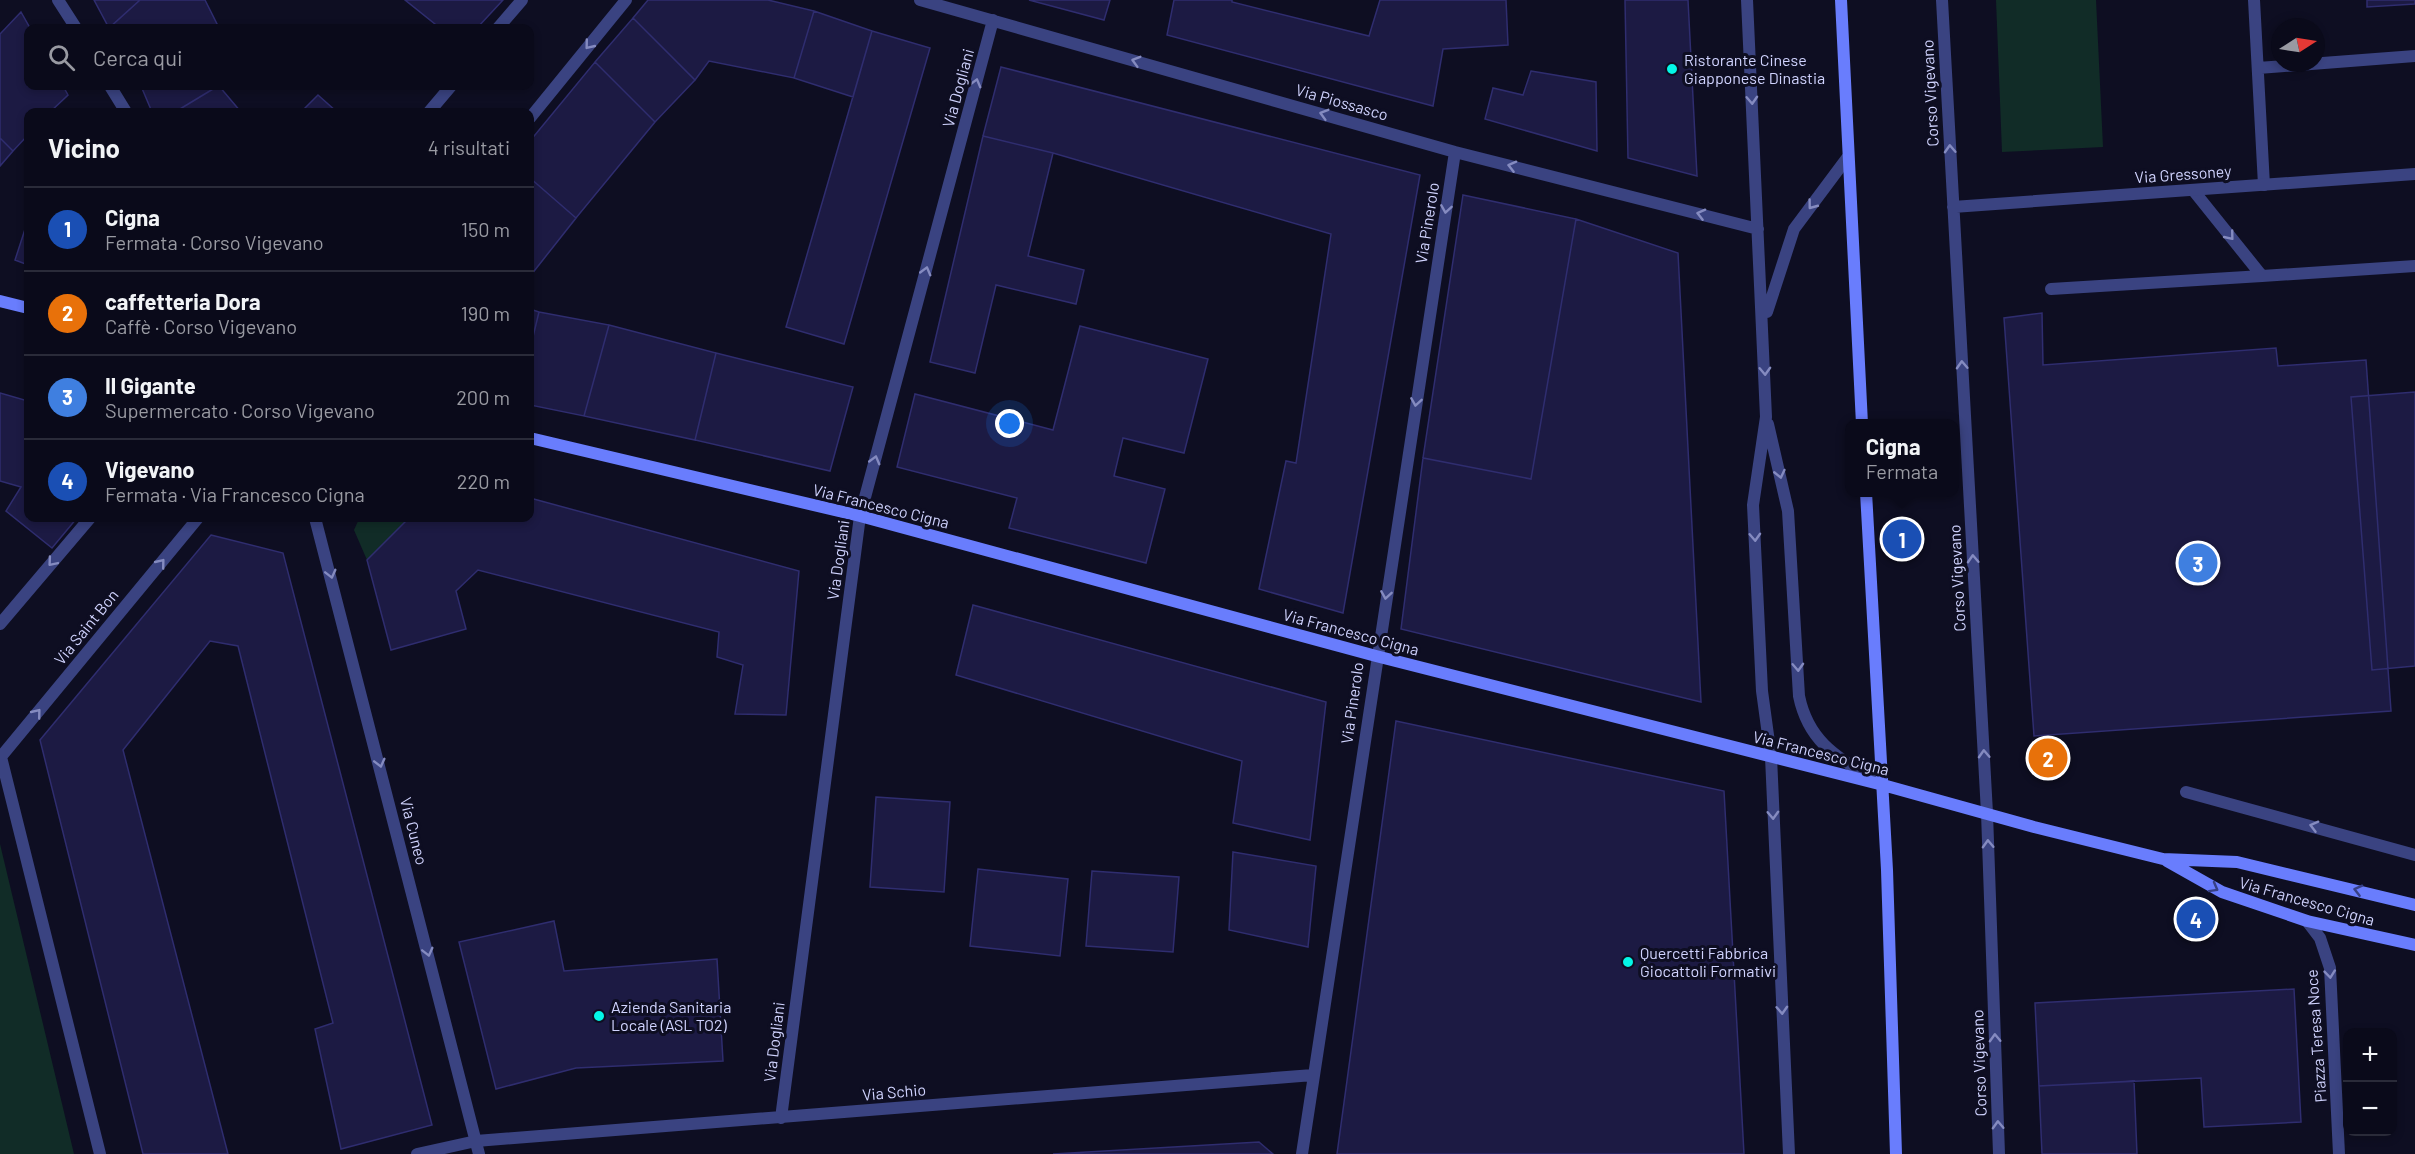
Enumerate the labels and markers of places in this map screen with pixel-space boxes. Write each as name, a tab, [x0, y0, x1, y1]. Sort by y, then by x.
place label: Ristorante Cinese Giapponese Dinastia	[1684, 50, 1825, 87]
marker: Ristorante Cinese Giapponese Dinastia	[1665, 62, 1679, 76]
pin: 1	[1882, 516, 1922, 562]
pin: 3	[2178, 540, 2218, 586]
pin: 2	[2028, 736, 2068, 780]
pin: 4	[2176, 896, 2216, 942]
place label: Quercetti Fabbrica Giocattoli Formativi	[1640, 943, 1776, 980]
marker: Quercetti Fabbrica Giocattoli Formativi	[1621, 955, 1635, 969]
place label: Azienda Sanitaria Locale (ASL TO2)	[611, 997, 731, 1034]
marker: Azienda Sanitaria Locale (ASL TO2)	[592, 1009, 606, 1023]

